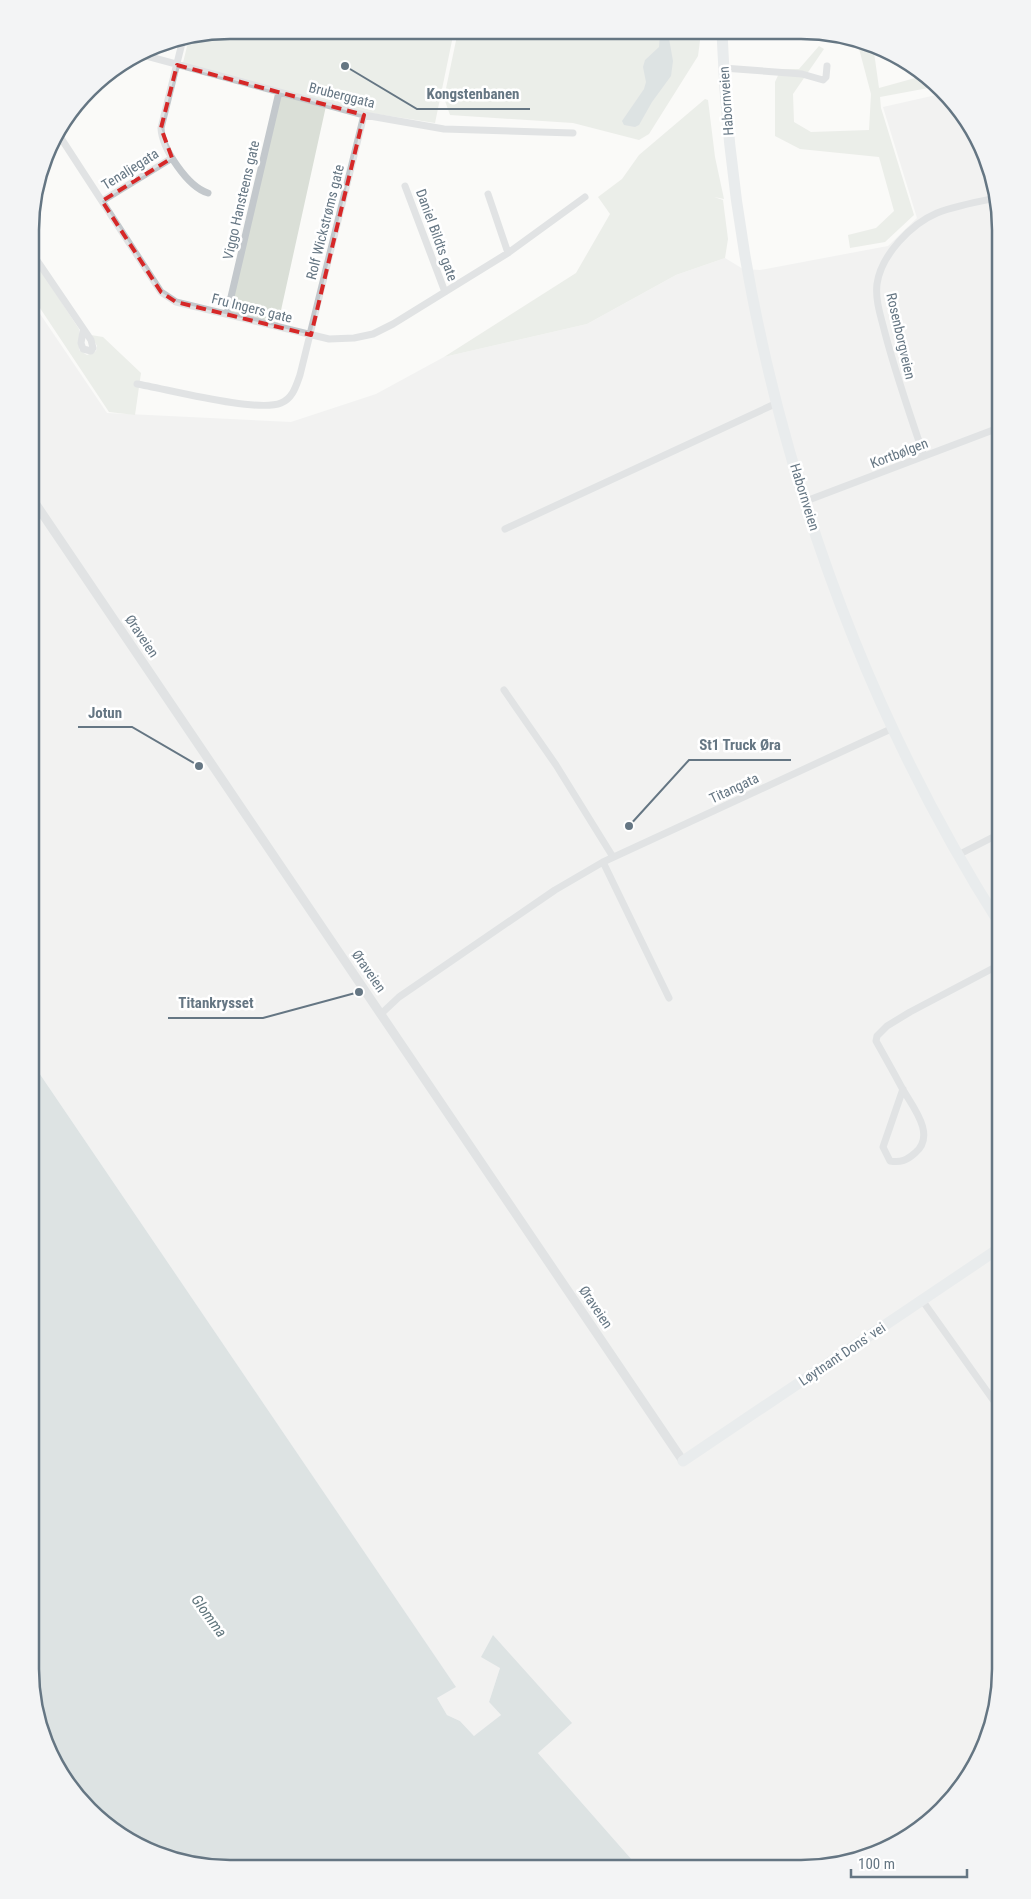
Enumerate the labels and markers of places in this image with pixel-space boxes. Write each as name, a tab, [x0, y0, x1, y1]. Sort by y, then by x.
callout: Kongstenbanen	[417, 79, 530, 109]
callout: Jotun	[78, 697, 132, 727]
callout: St1 Truck Øra	[689, 730, 791, 760]
callout: Titankrysset	[168, 988, 263, 1018]

